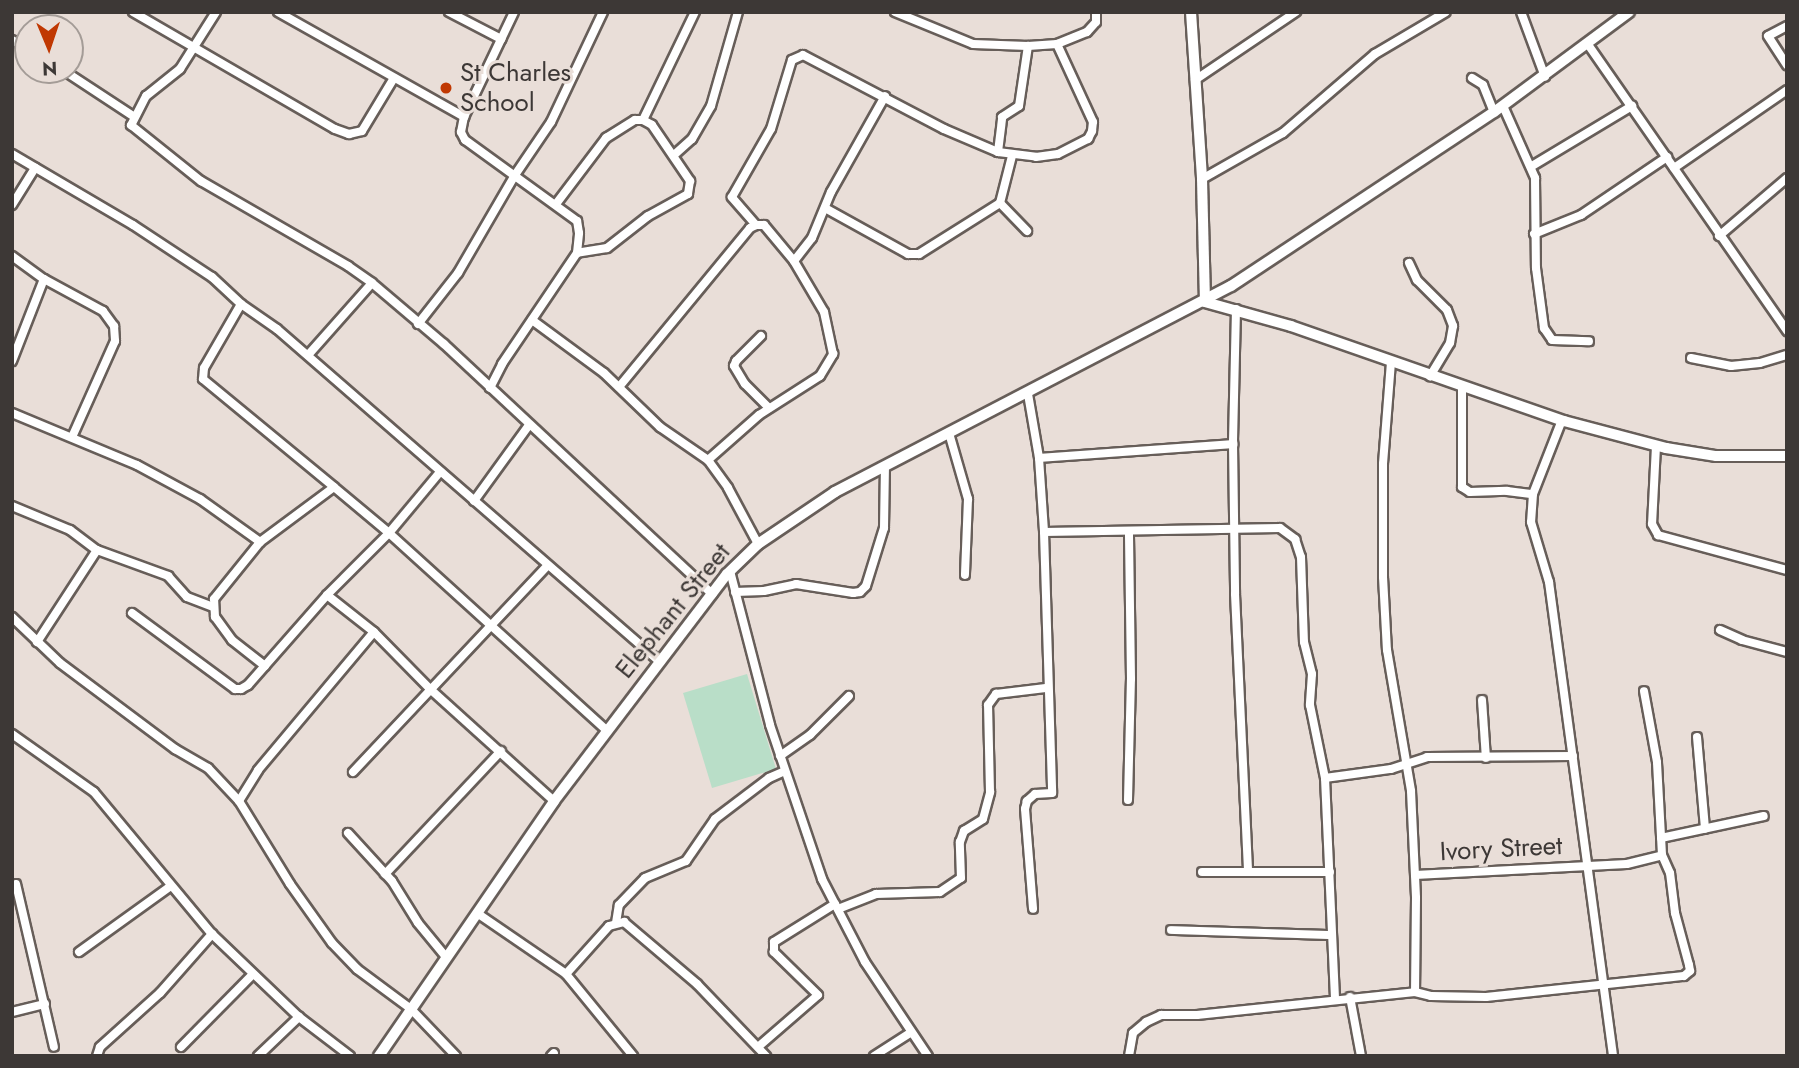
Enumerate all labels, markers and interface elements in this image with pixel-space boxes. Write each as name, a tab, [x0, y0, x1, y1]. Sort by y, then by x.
north arrow	[14, 14, 84, 84]
text: N	[42, 55, 58, 82]
place label: St Charles School	[460, 57, 571, 119]
marker: St Charles School	[438, 80, 454, 96]
street label: Elephant Street	[609, 537, 737, 685]
street label: Ivory Street	[1439, 830, 1563, 868]

